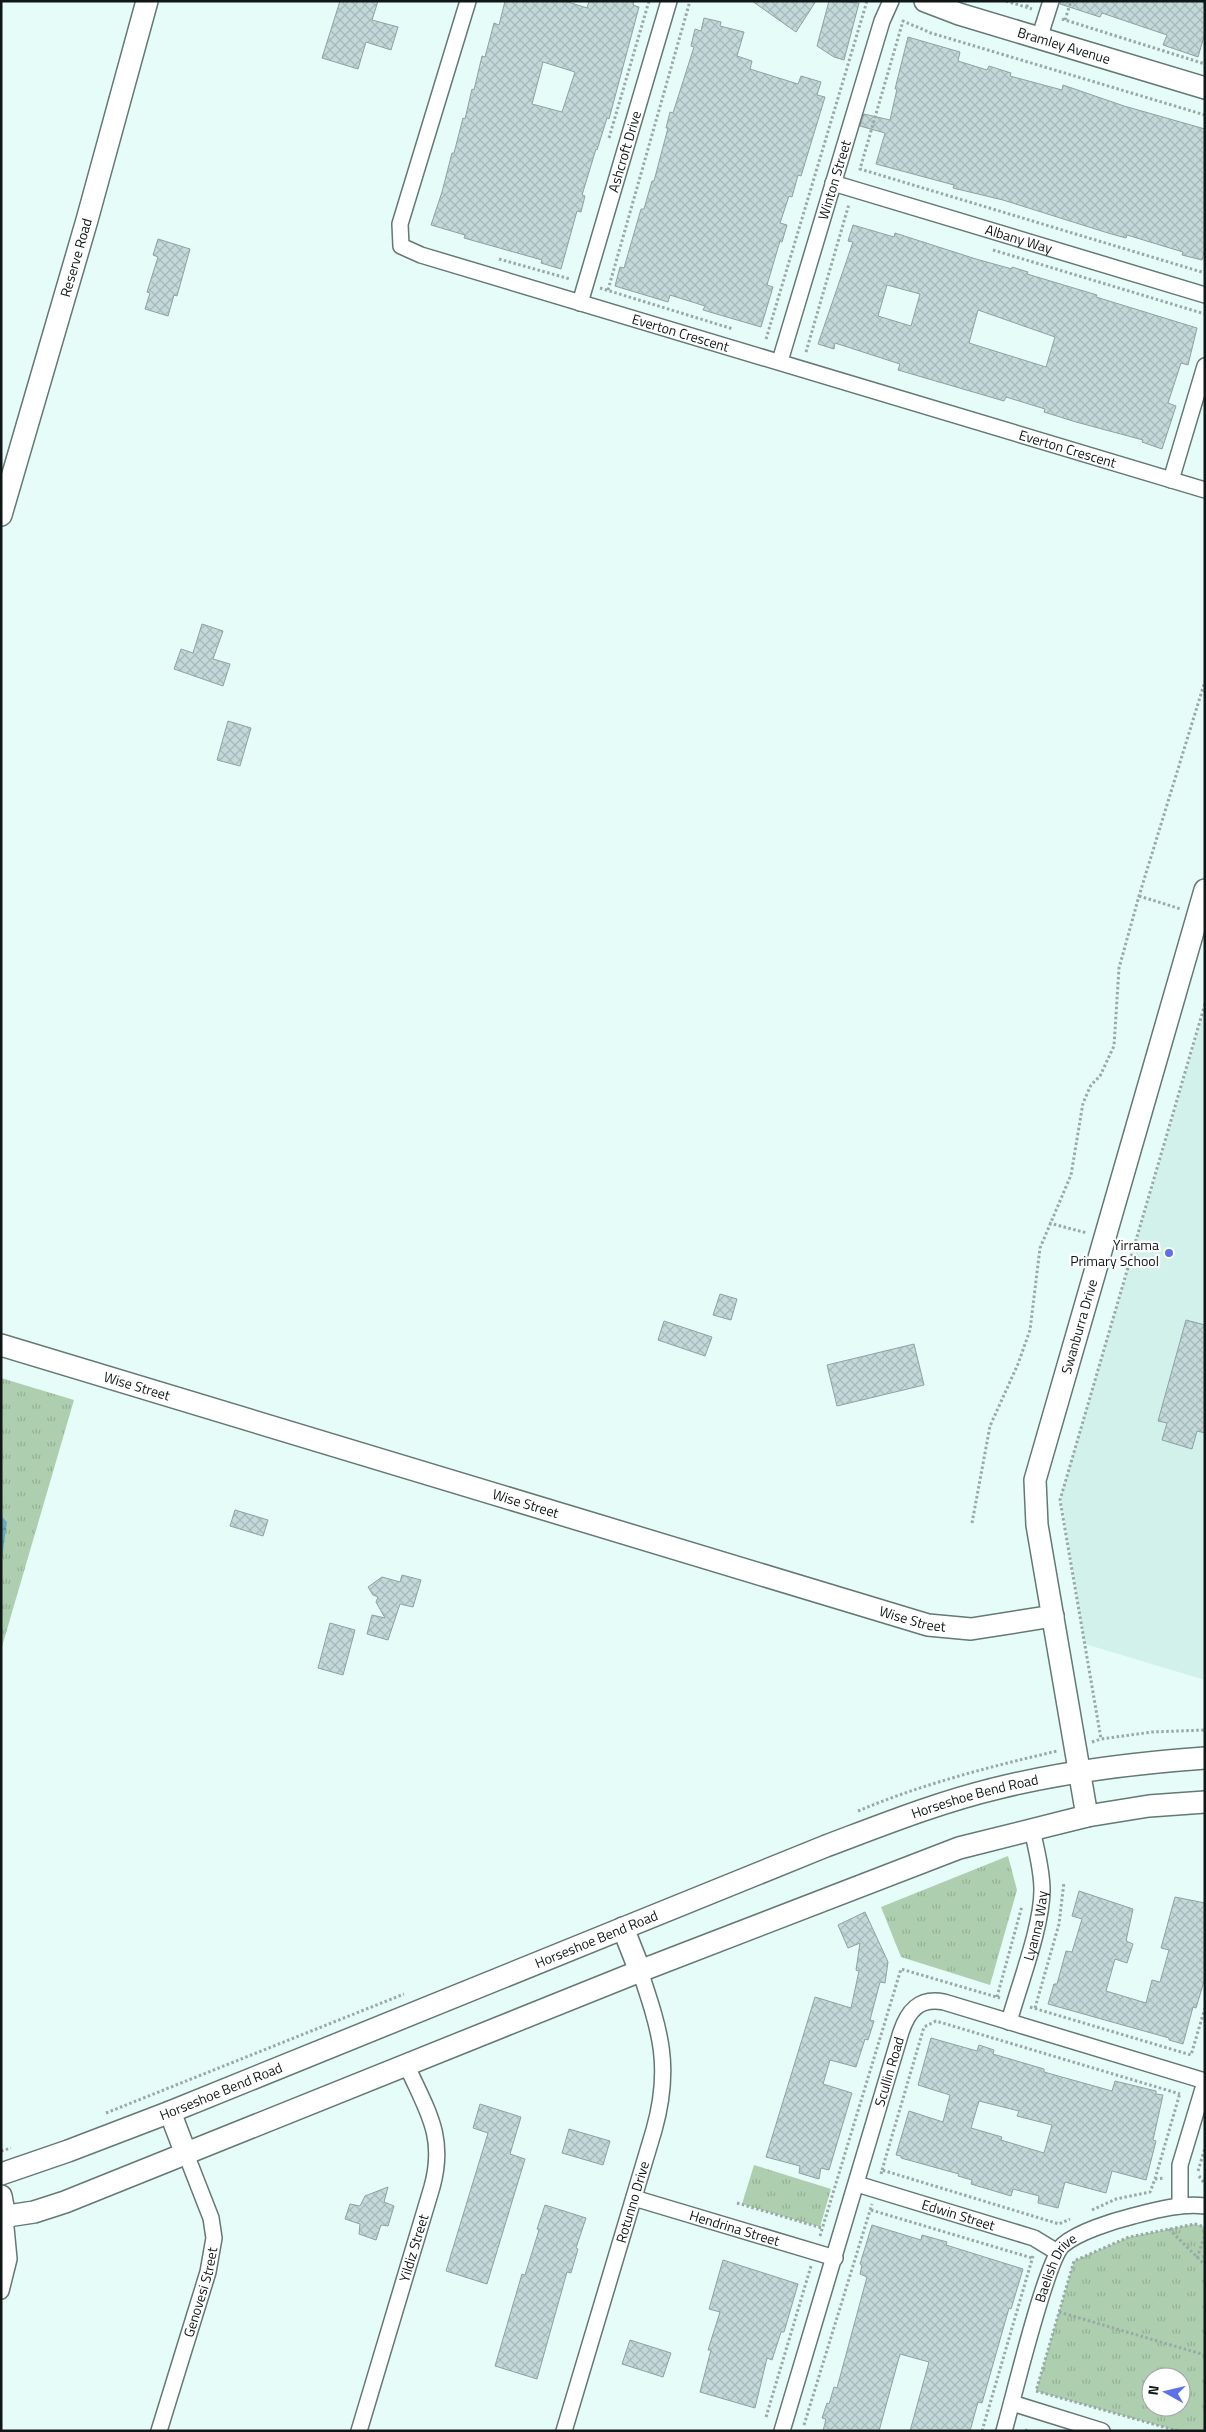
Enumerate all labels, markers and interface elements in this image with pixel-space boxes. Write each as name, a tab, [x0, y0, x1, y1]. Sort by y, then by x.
street label: Bramley Avenue	[1015, 21, 1113, 69]
street label: Ashcroft Drive	[602, 108, 646, 195]
street label: Winton Street	[812, 137, 856, 222]
street label: Reserve Road	[54, 216, 97, 299]
street label: Albany Way	[983, 218, 1055, 259]
street label: Everton Crescent	[630, 308, 732, 357]
street label: Everton Crescent	[1016, 424, 1119, 473]
place label: Yirrama Primary School	[1070, 1234, 1159, 1271]
marker: Yirrama Primary School	[1163, 1247, 1175, 1259]
street label: Swanburra Drive	[1055, 1276, 1102, 1376]
street label: Wise Street	[101, 1366, 173, 1406]
street label: Wise Street	[490, 1483, 562, 1523]
street label: Wise Street	[877, 1600, 947, 1637]
street label: Horseshoe Bend Road	[908, 1768, 1040, 1823]
street label: Lyanna Way	[1017, 1890, 1052, 1963]
street label: Horseshoe Bend Road	[531, 1904, 661, 1973]
street label: Scullin Road	[868, 2034, 909, 2109]
street label: Horseshoe Bend Road	[156, 2057, 285, 2125]
street label: Rotunno Drive	[610, 2158, 654, 2245]
street label: Edwin Street	[919, 2193, 998, 2236]
street label: Hendrina Street	[687, 2204, 782, 2251]
street label: Yildiz Street	[393, 2211, 433, 2284]
street label: Baelish Drive	[1029, 2227, 1080, 2305]
street label: Genovesi Street	[177, 2245, 222, 2340]
north arrow	[1141, 2367, 1191, 2417]
text: N	[1142, 2384, 1164, 2396]

